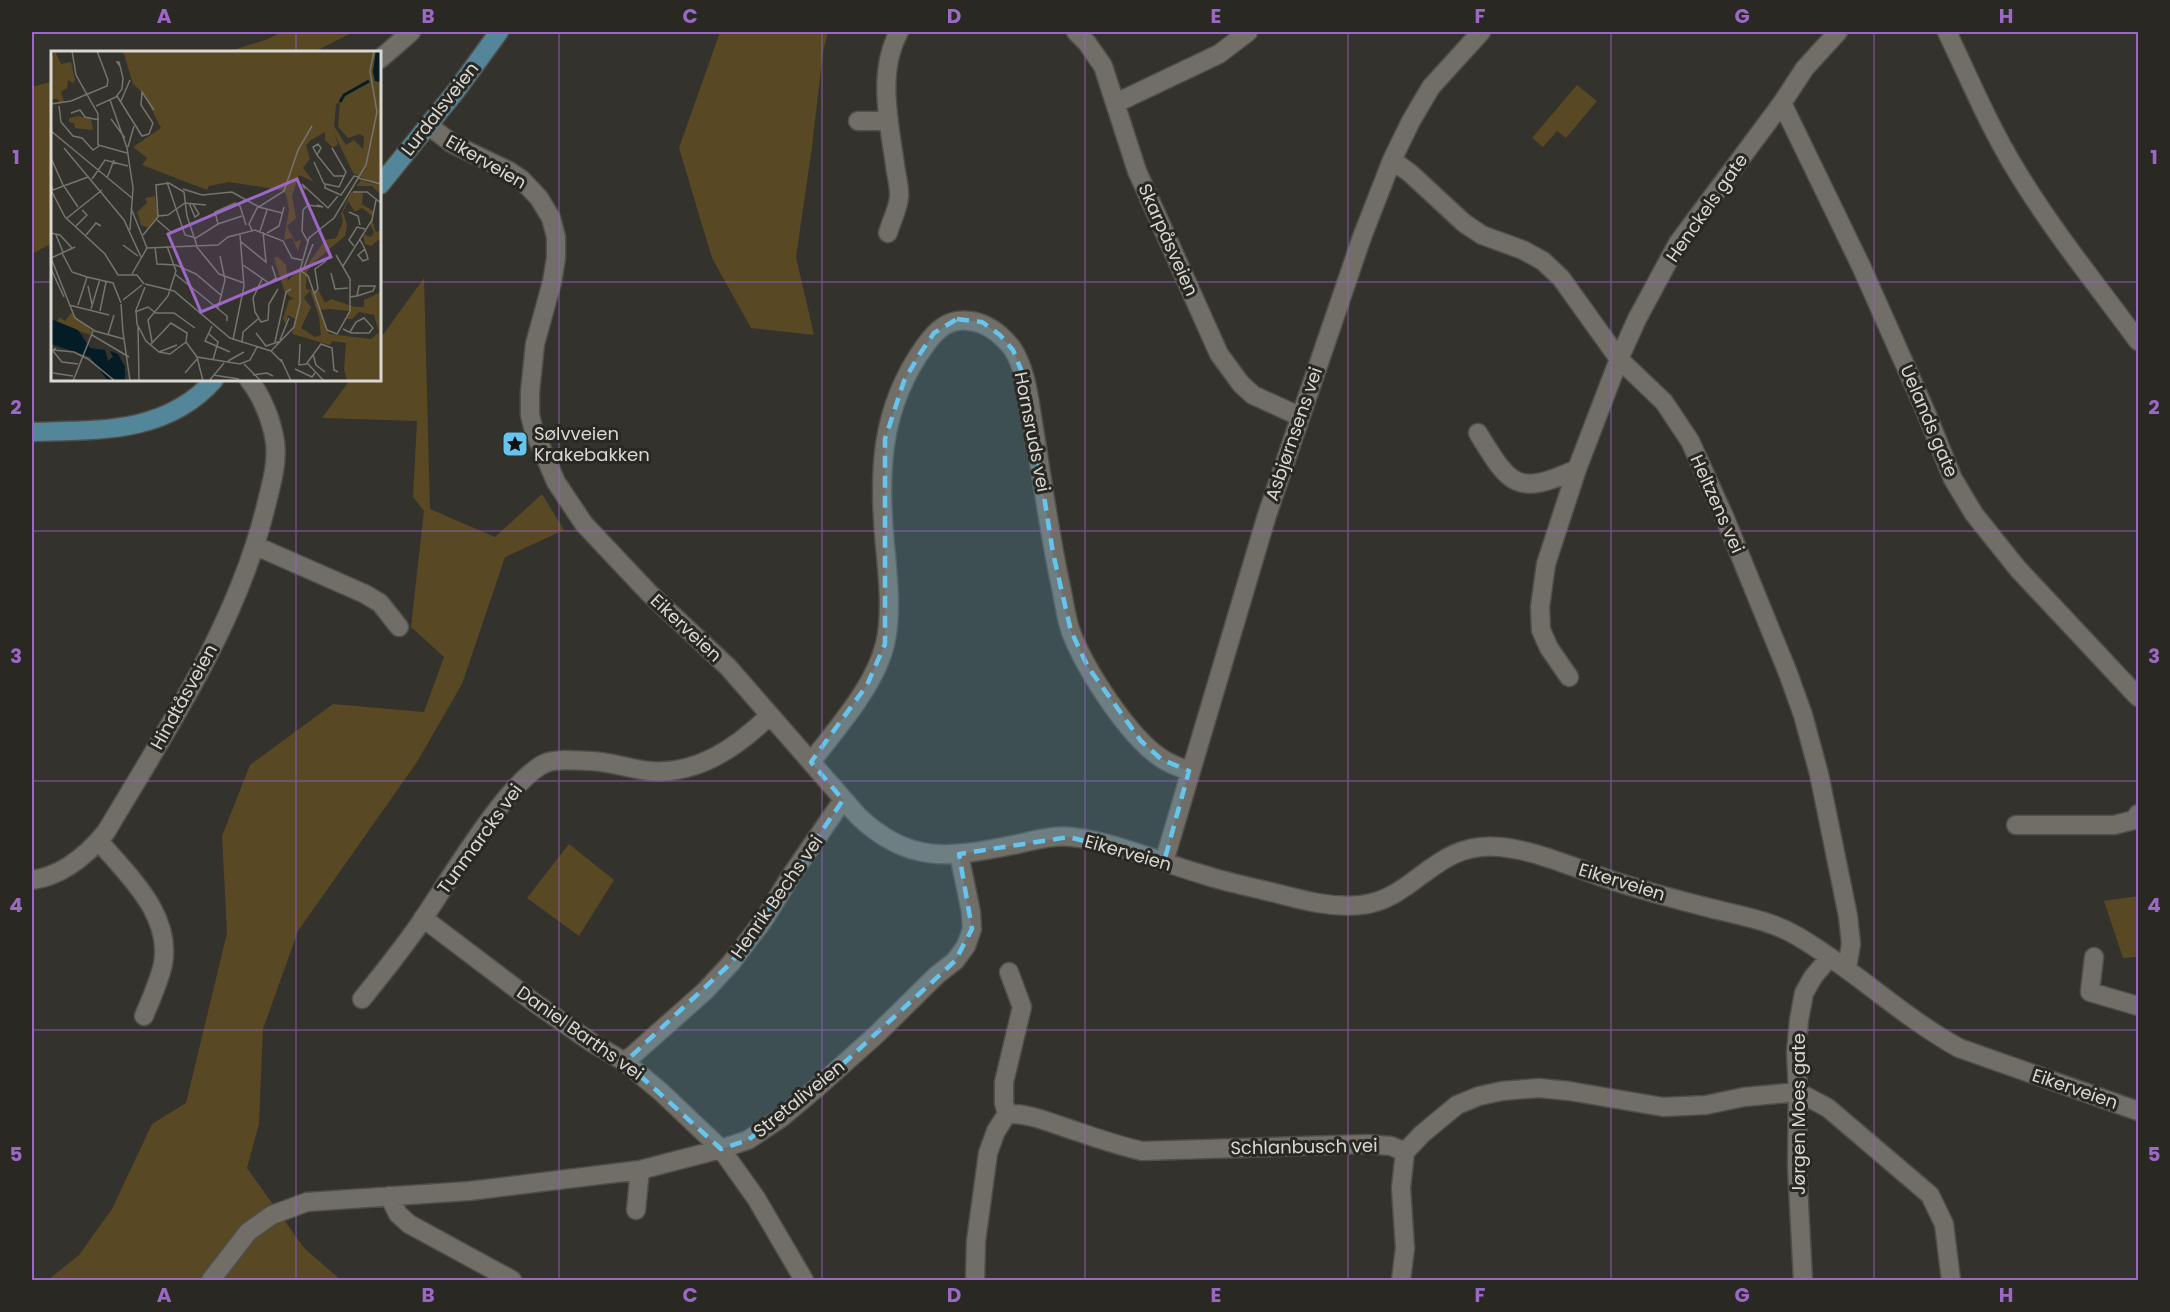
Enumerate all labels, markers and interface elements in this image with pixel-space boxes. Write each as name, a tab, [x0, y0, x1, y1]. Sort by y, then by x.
text: A	[157, 2, 172, 30]
text: B	[421, 2, 435, 30]
text: C	[682, 2, 698, 30]
text: D	[947, 2, 961, 30]
text: E	[1211, 2, 1221, 30]
text: F	[1475, 2, 1486, 30]
text: G	[1734, 2, 1750, 30]
text: H	[1999, 2, 2013, 30]
inset map	[51, 51, 381, 381]
street label: Lurdalsveien	[395, 57, 484, 161]
street label: Eikerveien	[441, 128, 531, 195]
text: 1	[12, 143, 20, 171]
text: 1	[2150, 143, 2158, 171]
street label: Henckels gate	[1660, 148, 1753, 267]
street label: Skarpåsveien	[1132, 180, 1204, 300]
street label: Uelands gate	[1895, 361, 1964, 481]
street label: Asbjørnsens vei	[1259, 364, 1328, 504]
street label: Hornsruds vei	[1009, 370, 1056, 494]
text: 2	[10, 393, 22, 421]
text: 2	[2148, 393, 2160, 421]
place label: Sølvveien Krakebakken	[534, 421, 650, 467]
place icon: Sølvveien Krakebakken	[500, 429, 530, 459]
street label: Heltzens vei	[1685, 451, 1750, 557]
street label: Eikerveien	[645, 588, 727, 667]
street label: Hindtåsveien	[144, 640, 223, 754]
text: 3	[10, 642, 22, 670]
text: 3	[2148, 642, 2160, 670]
street label: Tunmarcks vei	[431, 779, 528, 899]
street label: Eikerveien	[1082, 828, 1174, 877]
street label: Henrik Bechs vei	[725, 830, 828, 963]
street label: Eikerveien	[1576, 857, 1668, 907]
text: 4	[9, 891, 23, 919]
text: 4	[2147, 891, 2161, 919]
street label: Daniel Barths vei	[512, 980, 649, 1086]
street label: Jørgen Moes gate	[1786, 1033, 1811, 1195]
street label: Stretaliveien	[748, 1054, 850, 1143]
street label: Eikerveien	[2029, 1062, 2121, 1115]
street label: Schlanbusch vei	[1230, 1133, 1378, 1160]
text: 5	[10, 1140, 23, 1168]
text: 5	[2148, 1140, 2161, 1168]
text: A	[157, 1281, 172, 1309]
text: B	[421, 1281, 435, 1309]
text: C	[682, 1281, 698, 1309]
text: D	[947, 1281, 961, 1309]
text: E	[1211, 1281, 1221, 1309]
text: F	[1475, 1281, 1486, 1309]
text: G	[1734, 1281, 1750, 1309]
text: H	[1999, 1281, 2013, 1309]

